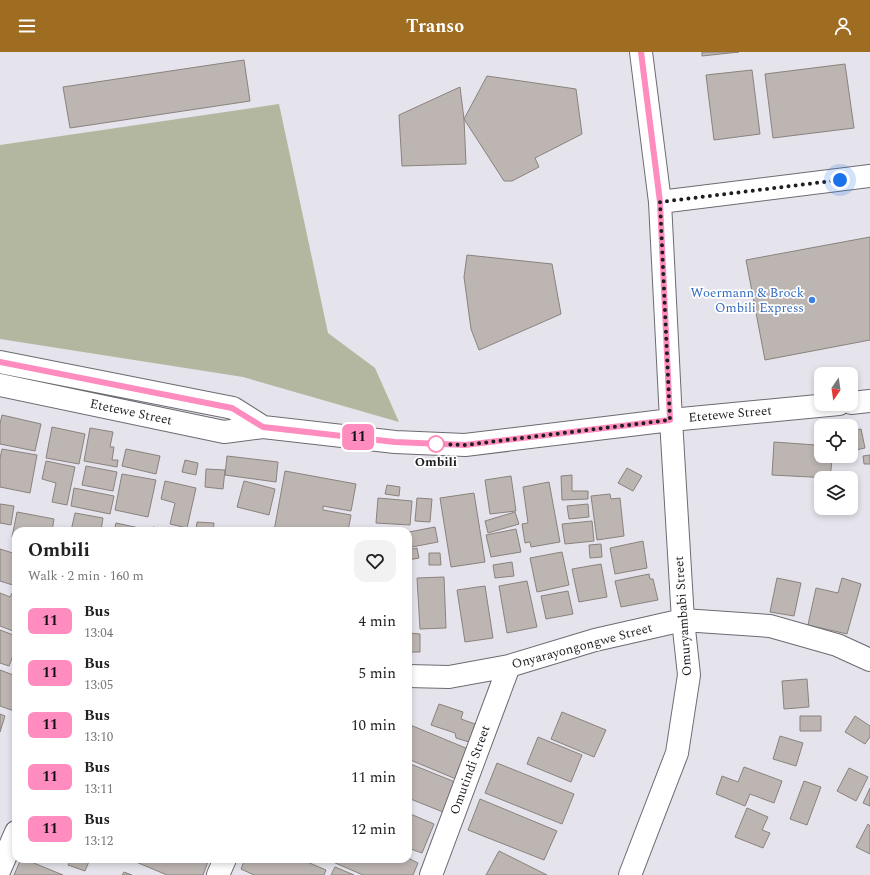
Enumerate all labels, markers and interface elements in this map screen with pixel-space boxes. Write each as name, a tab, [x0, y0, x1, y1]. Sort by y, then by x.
text: Transo	[406, 13, 464, 40]
icon: menu	[16, 15, 38, 37]
icon: person	[832, 15, 854, 37]
your location	[830, 170, 850, 190]
place label: Woermann & Brock Ombili Express	[691, 283, 804, 318]
marker: Woermann & Brock Ombili Express	[807, 295, 817, 305]
north arrow	[814, 367, 858, 411]
map controls	[814, 367, 858, 515]
street label: Etetewe Street	[88, 394, 174, 431]
street label: Etetewe Street	[687, 400, 773, 428]
button: locate	[814, 419, 858, 463]
line badge: 11	[340, 424, 376, 450]
text: 11	[350, 426, 366, 447]
marker: Ombili	[427, 435, 445, 453]
place label: Ombili	[415, 452, 457, 472]
button: layers	[814, 471, 858, 515]
text: Ombili	[28, 536, 90, 565]
button: heart	[354, 540, 396, 582]
street label: Omuryambabi Street	[669, 555, 697, 677]
text: Walk · 2 min · 160 m	[28, 566, 144, 586]
text: Bus	[84, 600, 110, 623]
text: 11	[42, 610, 58, 631]
text: 4 min	[358, 610, 396, 633]
street label: Onyarayongongwe Street	[509, 617, 655, 674]
text: 13:04	[84, 623, 113, 643]
text: Bus	[84, 652, 110, 675]
text: 11	[42, 662, 58, 683]
text: 5 min	[358, 662, 396, 685]
text: 13:05	[84, 675, 113, 695]
text: Bus	[84, 704, 110, 727]
text: 11	[42, 714, 58, 735]
text: 10 min	[351, 714, 396, 737]
street label: Omutindi Street	[445, 722, 496, 818]
text: 13:10	[84, 727, 113, 747]
text: Bus	[84, 756, 110, 779]
text: 11	[42, 766, 58, 787]
text: 11 min	[351, 766, 396, 789]
text: 13:11	[84, 779, 113, 799]
text: Bus	[84, 808, 110, 831]
text: 11	[42, 818, 58, 839]
text: 12 min	[351, 818, 396, 841]
text: 13:12	[84, 831, 113, 851]

